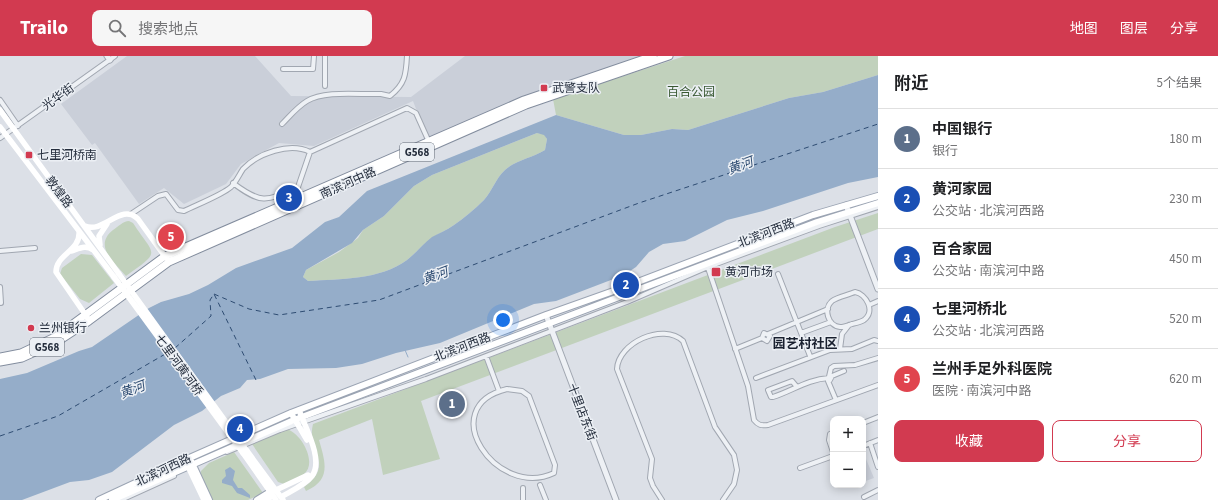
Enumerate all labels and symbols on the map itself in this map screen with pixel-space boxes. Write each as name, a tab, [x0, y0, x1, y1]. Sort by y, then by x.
street label: 光华街	[39, 80, 78, 115]
place label: 武警支队	[552, 80, 600, 97]
marker: 武警支队	[539, 83, 549, 93]
park label: 百合公园	[667, 84, 715, 101]
road number: G568	[400, 143, 434, 161]
place label: 七里河桥南	[37, 147, 97, 164]
marker: 七里河桥南	[24, 150, 34, 160]
water label: 黄河	[725, 152, 758, 179]
street label: 南滨河中路	[317, 163, 379, 203]
street label: 敦煌路	[41, 173, 76, 212]
pin: 3	[276, 183, 302, 213]
street label: 北滨河西路	[735, 215, 797, 252]
pin: 5	[158, 222, 184, 252]
water label: 黄河	[420, 262, 453, 289]
place label: 黄河市场	[725, 264, 773, 281]
marker: 黄河市场	[710, 266, 722, 278]
pin: 2	[613, 270, 639, 300]
your location	[493, 310, 513, 330]
place label: 兰州银行	[39, 320, 87, 337]
marker: 兰州银行	[26, 323, 36, 333]
street label: 北滨河西路	[431, 329, 493, 366]
street label: 七里河黄河桥	[151, 331, 207, 399]
district label: 园艺村社区	[772, 335, 838, 353]
road number: G568	[30, 338, 64, 356]
water label: 黄河	[117, 376, 151, 403]
street label: 十里店东街	[563, 381, 600, 443]
pin: 1	[439, 389, 465, 419]
pin: 4	[227, 414, 253, 444]
street label: 北滨河西路	[132, 450, 194, 491]

